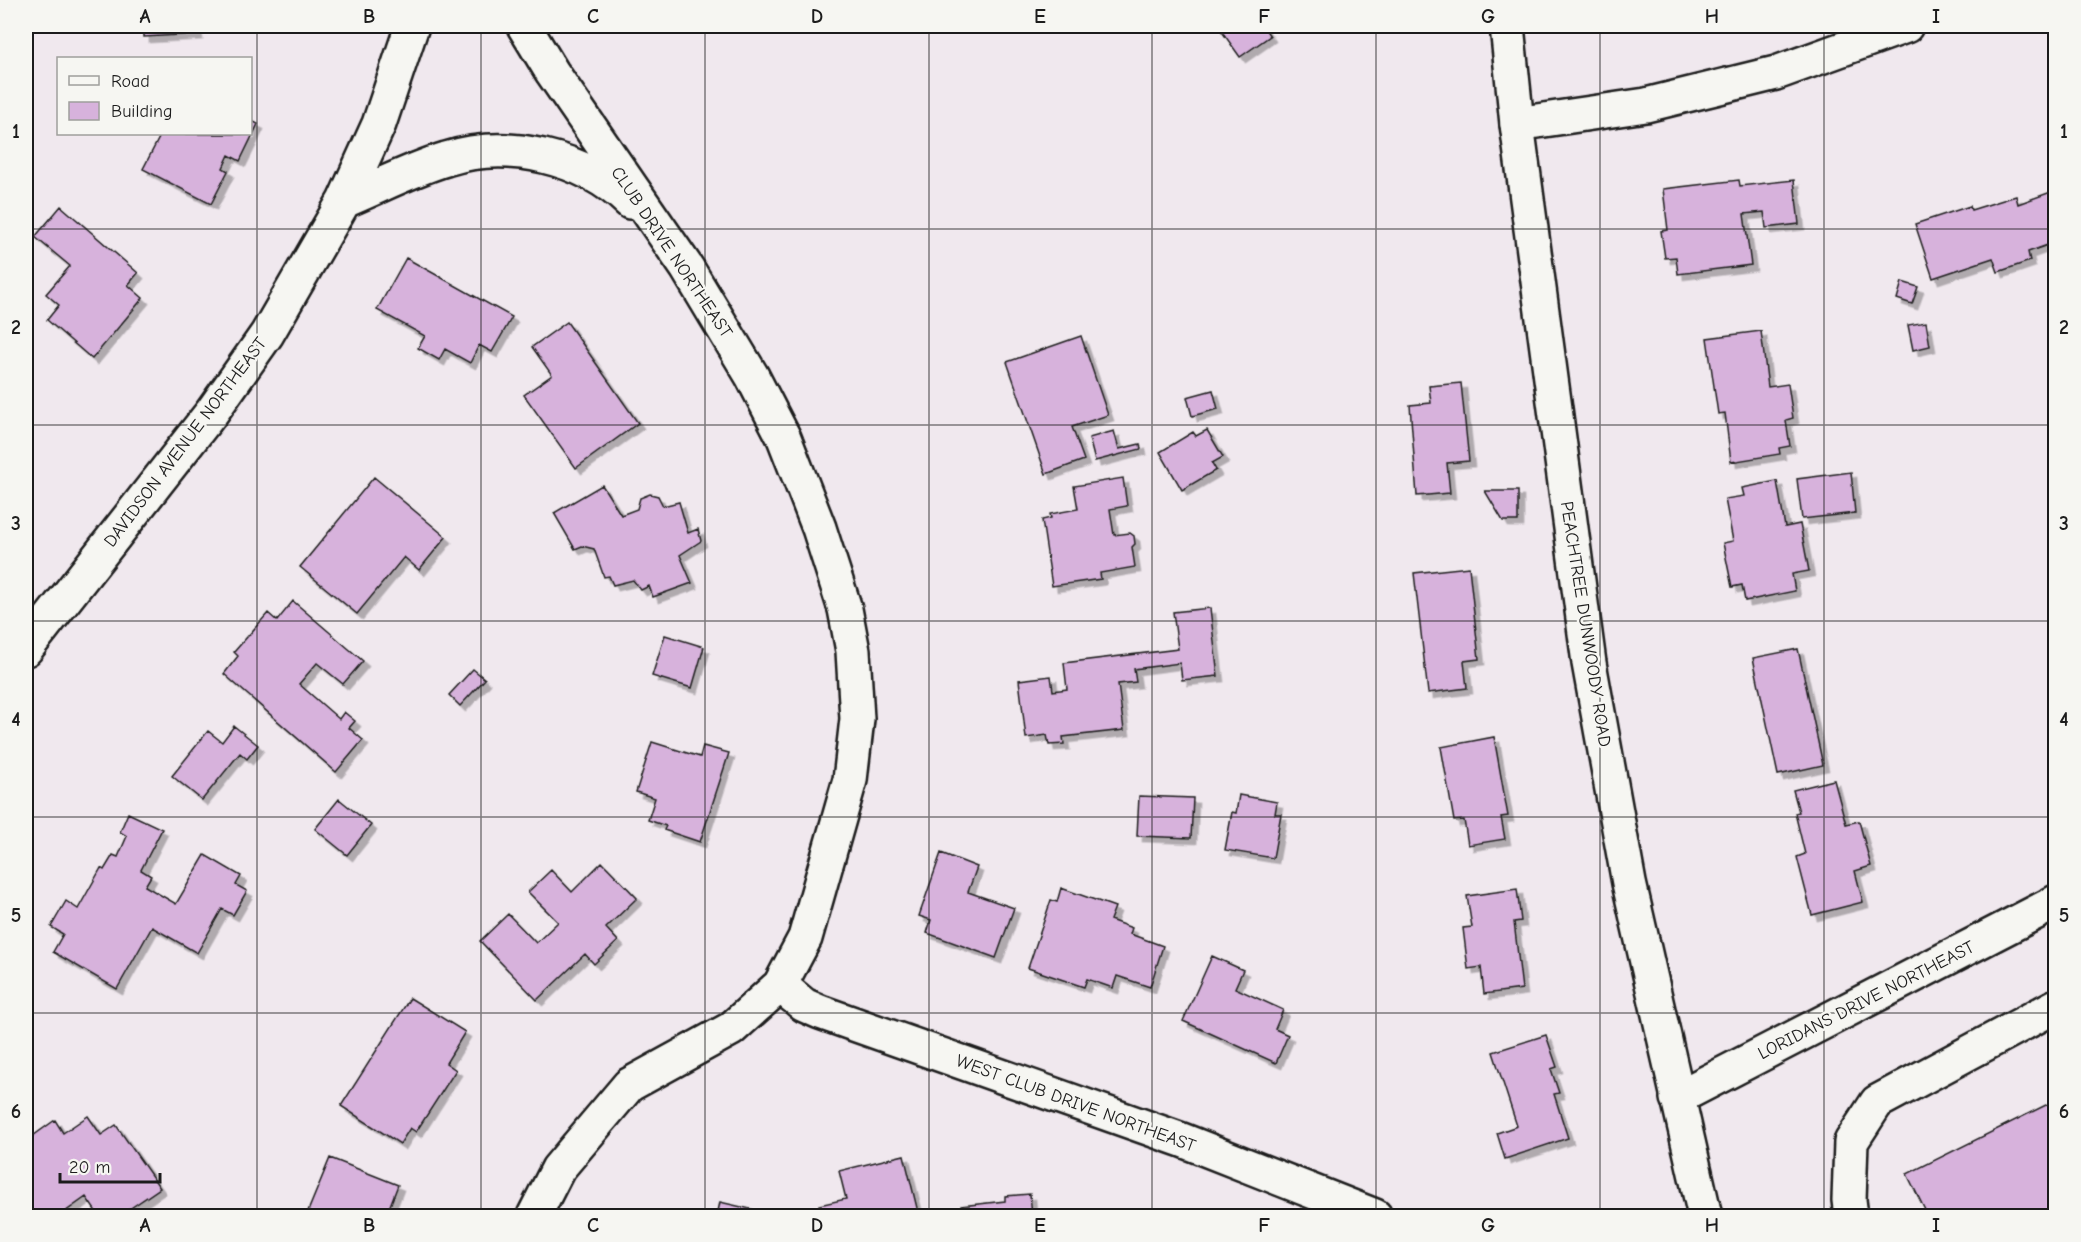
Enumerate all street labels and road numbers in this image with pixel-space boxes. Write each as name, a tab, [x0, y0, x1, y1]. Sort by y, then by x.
street label: CLUB DRIVE NORTHEAST	[606, 163, 737, 342]
street label: DAVIDSON AVENUE NORTHEAST	[100, 333, 271, 551]
street label: PEACHTREE DUNWOODY ROAD	[1556, 500, 1615, 748]
street label: LORIDANS DRIVE NORTHEAST	[1754, 936, 1979, 1064]
street label: WEST CLUB DRIVE NORTHEAST	[953, 1050, 1199, 1157]

